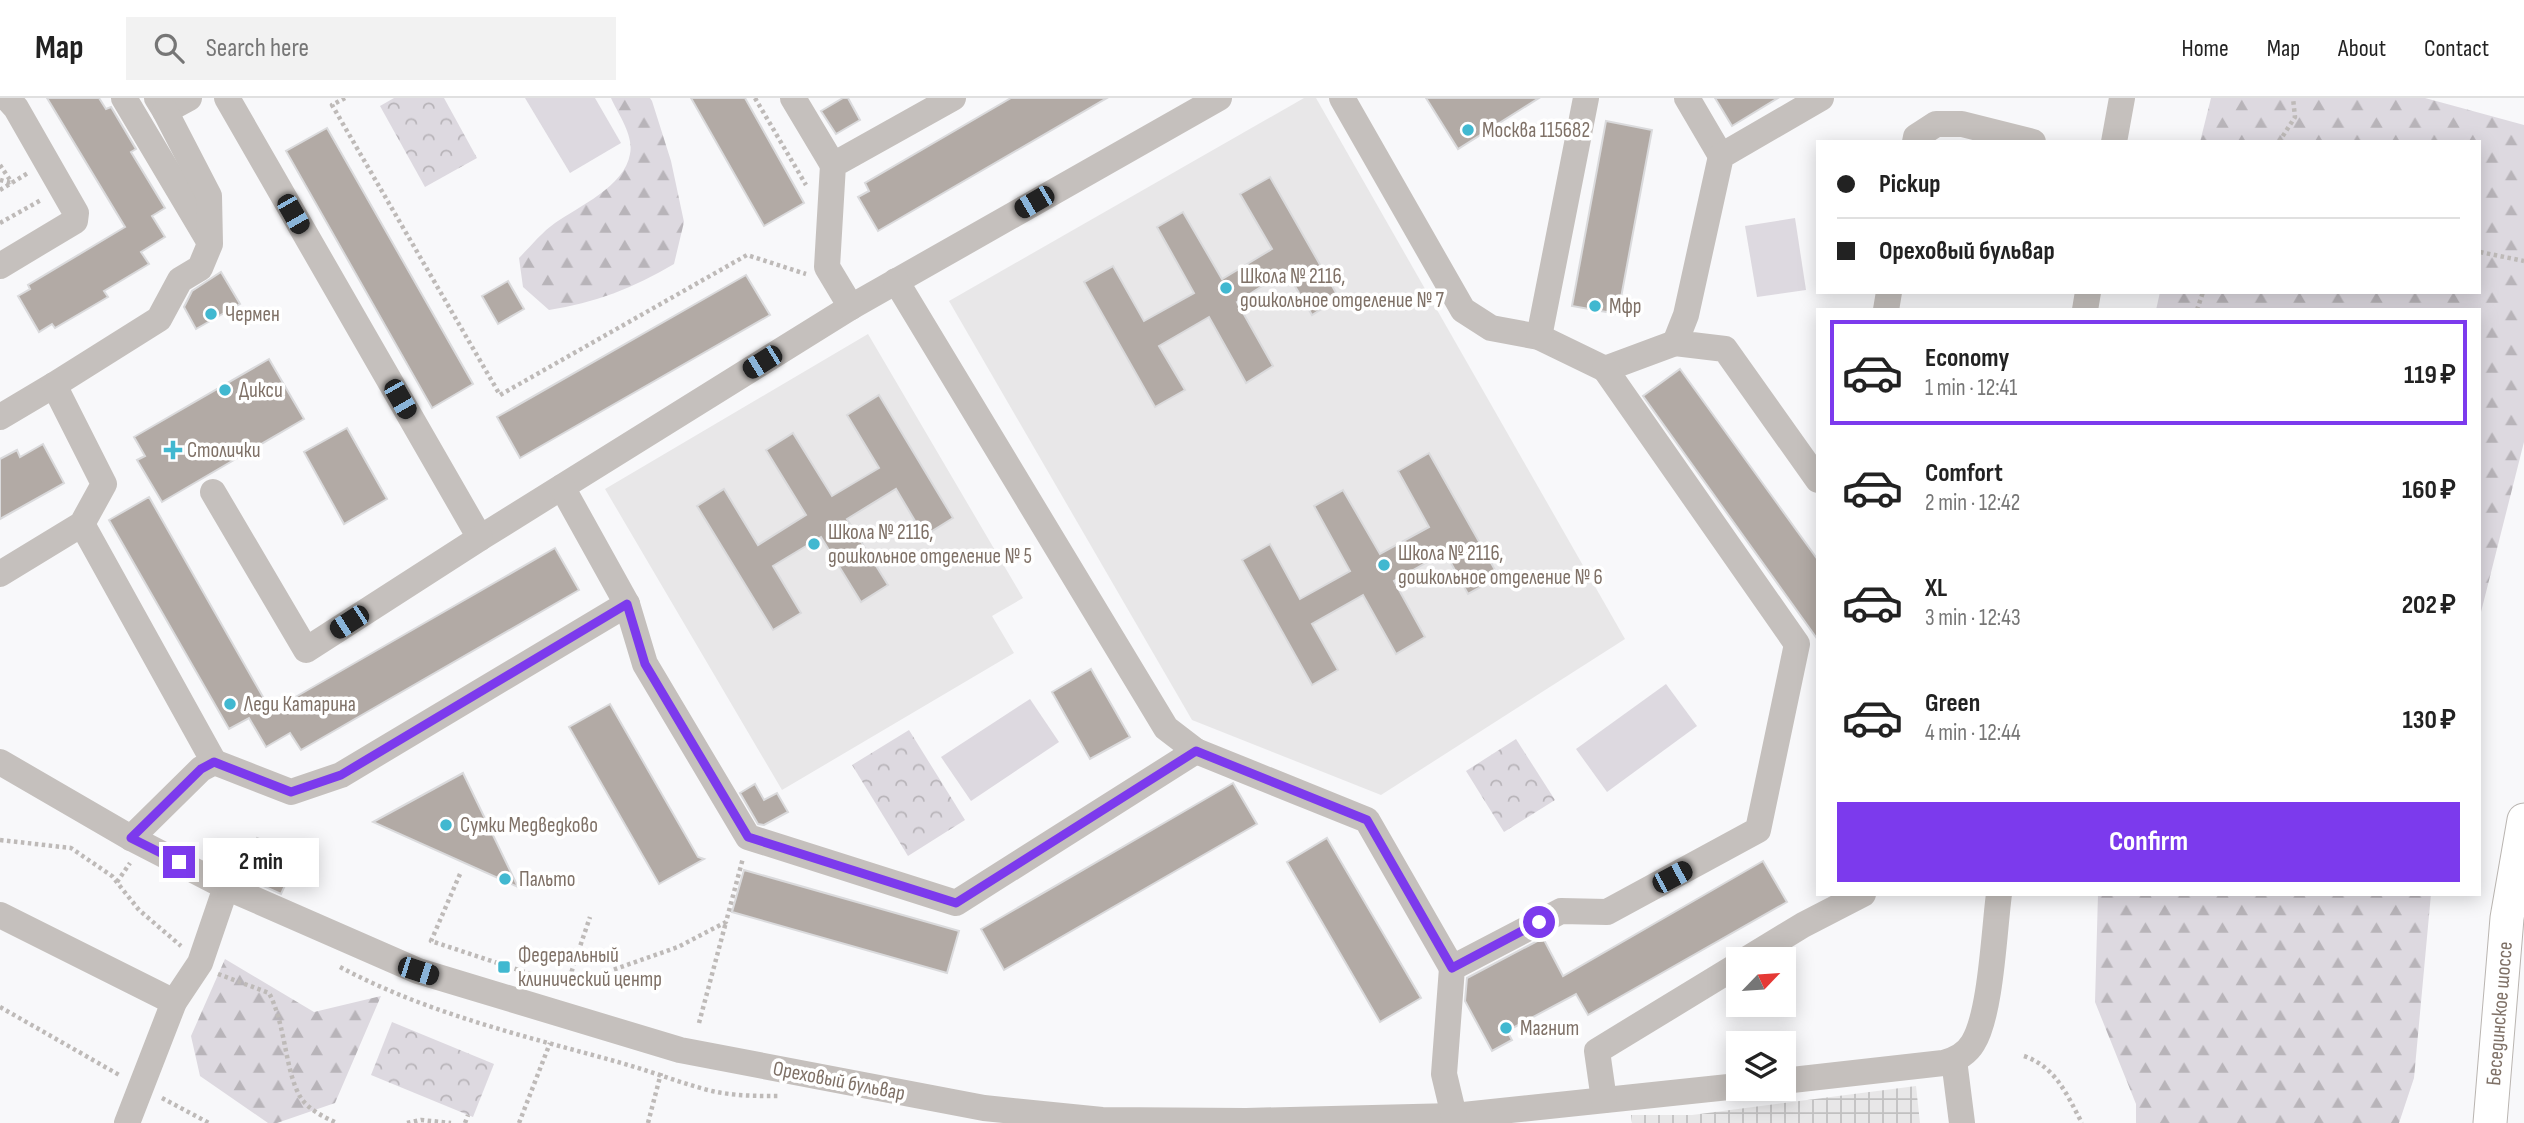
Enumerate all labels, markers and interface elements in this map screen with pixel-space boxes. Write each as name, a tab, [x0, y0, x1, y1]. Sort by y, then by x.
search box	[126, 17, 616, 80]
text: Map	[35, 28, 84, 68]
icon: search	[150, 29, 188, 67]
text: Search here	[206, 33, 309, 64]
text: Home	[2181, 34, 2229, 63]
text: Map	[2267, 34, 2300, 63]
text: About	[2338, 34, 2386, 63]
text: Contact	[2424, 34, 2489, 63]
place label: Москва 115682	[1482, 118, 1590, 143]
marker: Москва 115682	[1460, 122, 1476, 138]
text: Pickup	[1879, 169, 1941, 200]
car	[1011, 182, 1058, 222]
car	[274, 191, 313, 237]
text: Ореховый бульвар	[1879, 236, 2055, 267]
place label: Школа № 2116, дошкольное отделение № 7	[1240, 264, 1445, 313]
marker: Школа № 2116, дошкольное отделение № 7	[1218, 280, 1234, 296]
place label: Мфр	[1609, 294, 1642, 319]
marker: Мфр	[1587, 298, 1603, 314]
place label: Чермен	[225, 302, 280, 327]
marker: Чермен	[203, 306, 219, 322]
icon: car	[1841, 341, 1904, 404]
car	[739, 342, 786, 382]
text: Economy	[1925, 343, 2009, 374]
text: 119 ₽	[2404, 360, 2456, 391]
text: 1 min · 12:41	[1925, 374, 2017, 402]
car	[381, 376, 420, 422]
place label: Дикси	[239, 378, 283, 403]
marker: Дикси	[217, 382, 233, 398]
place label: Столички	[187, 438, 261, 463]
marker: Столички	[165, 442, 181, 458]
icon: car	[1841, 456, 1904, 519]
text: Comfort	[1925, 458, 2003, 489]
text: 160 ₽	[2402, 475, 2456, 506]
text: 2 min · 12:42	[1925, 489, 2020, 517]
place label: Школа № 2116, дошкольное отделение № 5	[828, 520, 1032, 569]
marker: Школа № 2116, дошкольное отделение № 5	[806, 536, 822, 552]
place label: Школа № 2116, дошкольное отделение № 6	[1398, 541, 1603, 590]
marker: Школа № 2116, дошкольное отделение № 6	[1376, 557, 1392, 573]
icon: car	[1841, 571, 1904, 634]
text: XL	[1925, 573, 1947, 604]
text: 202 ₽	[2402, 590, 2456, 621]
car	[326, 602, 373, 642]
text: 3 min · 12:43	[1925, 604, 2021, 632]
icon: car	[1841, 686, 1904, 749]
text: Green	[1925, 688, 1980, 719]
place label: Леди Катарина	[243, 692, 356, 717]
marker: Леди Катарина	[222, 696, 238, 712]
text: 130 ₽	[2403, 705, 2456, 736]
text: 4 min · 12:44	[1925, 719, 2021, 747]
button: Confirm	[1837, 802, 2460, 882]
place label: Сумки Медведково	[460, 813, 598, 838]
marker: Сумки Медведково	[438, 817, 454, 833]
callout: 2 min	[204, 838, 319, 886]
route end	[163, 846, 195, 878]
text: 2 min	[239, 848, 283, 876]
car	[1649, 858, 1696, 896]
place label: Пальто	[519, 867, 575, 892]
marker: Пальто	[497, 871, 513, 887]
route start	[1523, 906, 1555, 938]
street label: Бесединское шоссе	[2481, 940, 2518, 1086]
place label: Федеральный клинический центр	[518, 943, 662, 992]
north arrow	[1726, 947, 1796, 1017]
map controls	[1726, 947, 1796, 1101]
car	[395, 955, 442, 987]
marker: Федеральный клинический центр	[496, 959, 512, 975]
place label: Магнит	[1520, 1016, 1579, 1041]
marker: Магнит	[1498, 1020, 1514, 1036]
button: layers	[1726, 1031, 1796, 1101]
street label: Ореховый бульвар	[771, 1056, 907, 1106]

